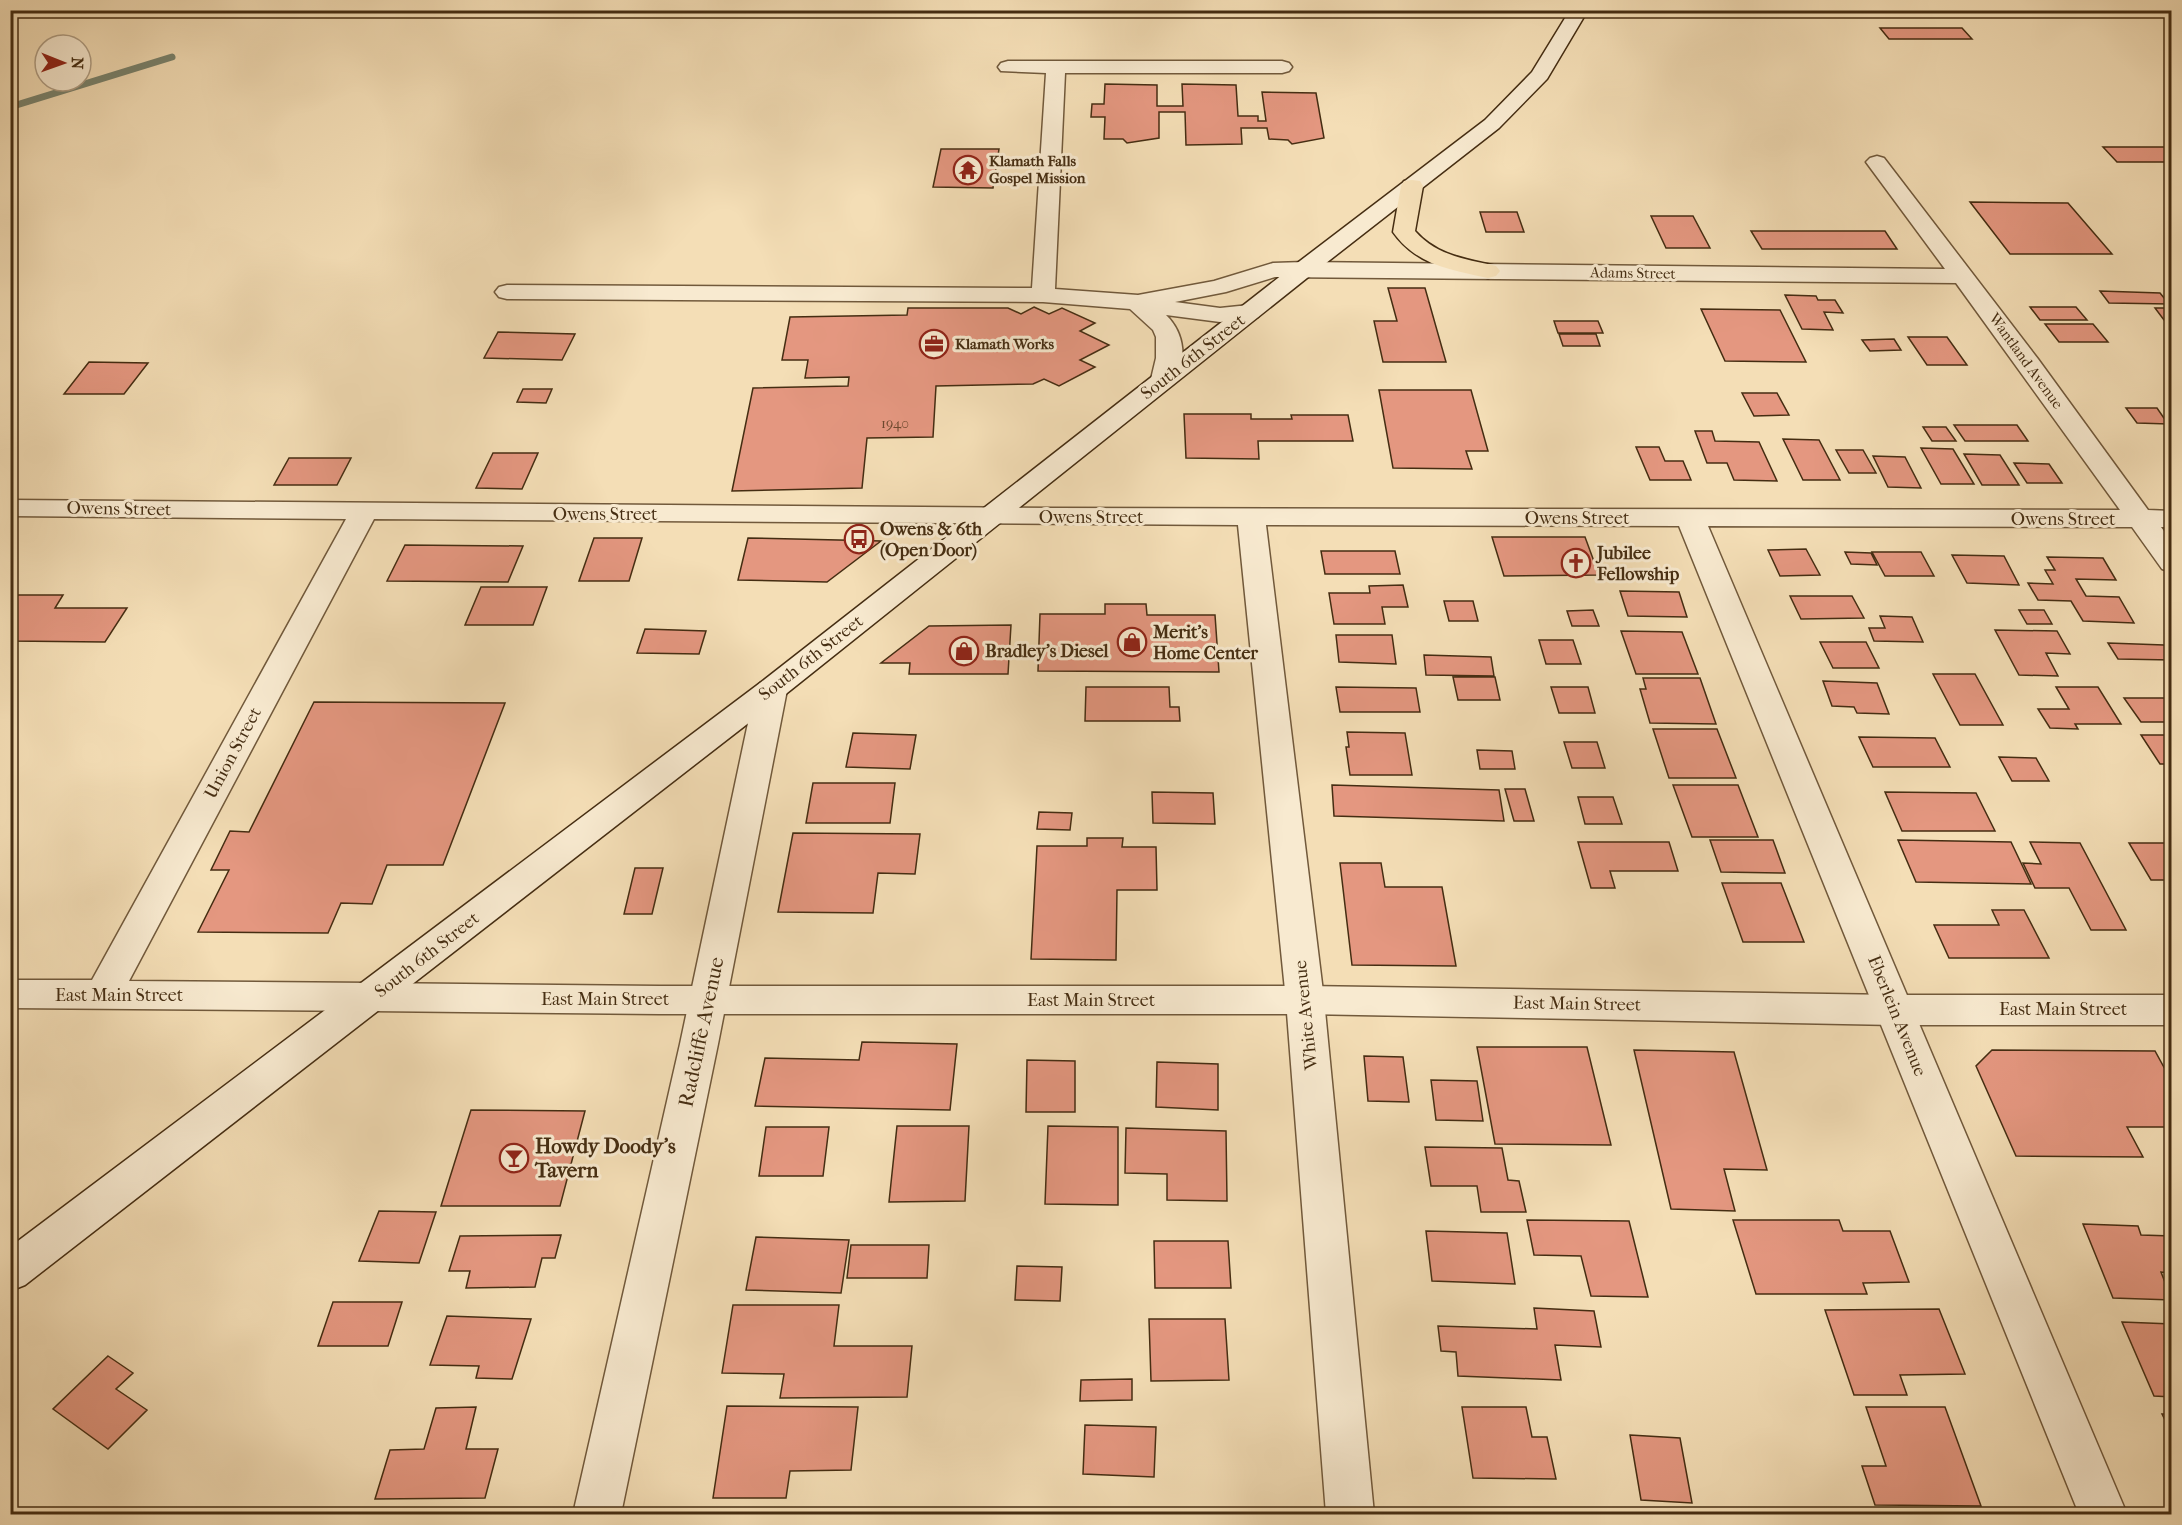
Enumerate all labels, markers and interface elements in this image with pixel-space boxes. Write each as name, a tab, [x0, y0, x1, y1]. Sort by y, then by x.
north arrow	[33, 33, 93, 93]
text: N	[68, 57, 87, 70]
place label: Klamath Falls Gospel Mission	[989, 152, 1086, 187]
temple icon: Klamath Falls Gospel Mission	[952, 154, 984, 186]
street label: Adams Street	[1589, 263, 1677, 283]
street label: South 6th Street	[1137, 309, 1250, 404]
street label: Wantland Avenue	[1985, 309, 2067, 413]
office icon: Klamath Works	[918, 328, 950, 360]
place label: Klamath Works	[955, 335, 1055, 353]
house number: 1940	[881, 415, 909, 432]
street label: Owens Street	[66, 498, 172, 520]
street label: Owens Street	[553, 504, 658, 525]
street label: Owens Street	[1039, 507, 1144, 528]
street label: Owens Street	[1525, 508, 1630, 529]
street label: Owens Street	[2011, 509, 2116, 530]
place label: Owens & 6th (Open Door)	[880, 519, 983, 561]
bus stop icon: Owens & 6th (Open Door)	[843, 523, 875, 555]
place label: Jubilee Fellowship	[1595, 543, 1679, 585]
church icon: Jubilee Fellowship	[1560, 547, 1592, 579]
street label: South 6th Street	[755, 610, 868, 705]
place label: Merit's Home Center	[1152, 622, 1258, 664]
shop icon: Merit's Home Center	[1116, 626, 1148, 658]
shop icon: Bradley's Diesel	[948, 635, 980, 667]
place label: Bradley's Diesel	[985, 641, 1109, 662]
street label: Union Street	[200, 703, 266, 802]
street label: South 6th Street	[371, 907, 484, 1002]
street label: Eberlein Avenue	[1863, 953, 1931, 1080]
street label: Radcliffe Avenue	[673, 955, 729, 1109]
street label: White Avenue	[1290, 959, 1322, 1072]
street label: East Main Street	[55, 985, 184, 1006]
street label: East Main Street	[541, 989, 670, 1010]
street label: East Main Street	[1027, 990, 1156, 1011]
street label: East Main Street	[1513, 992, 1642, 1016]
street label: East Main Street	[1999, 999, 2128, 1020]
place label: Howdy Doody's Tavern	[534, 1134, 676, 1182]
bar icon: Howdy Doody's Tavern	[498, 1142, 530, 1174]

